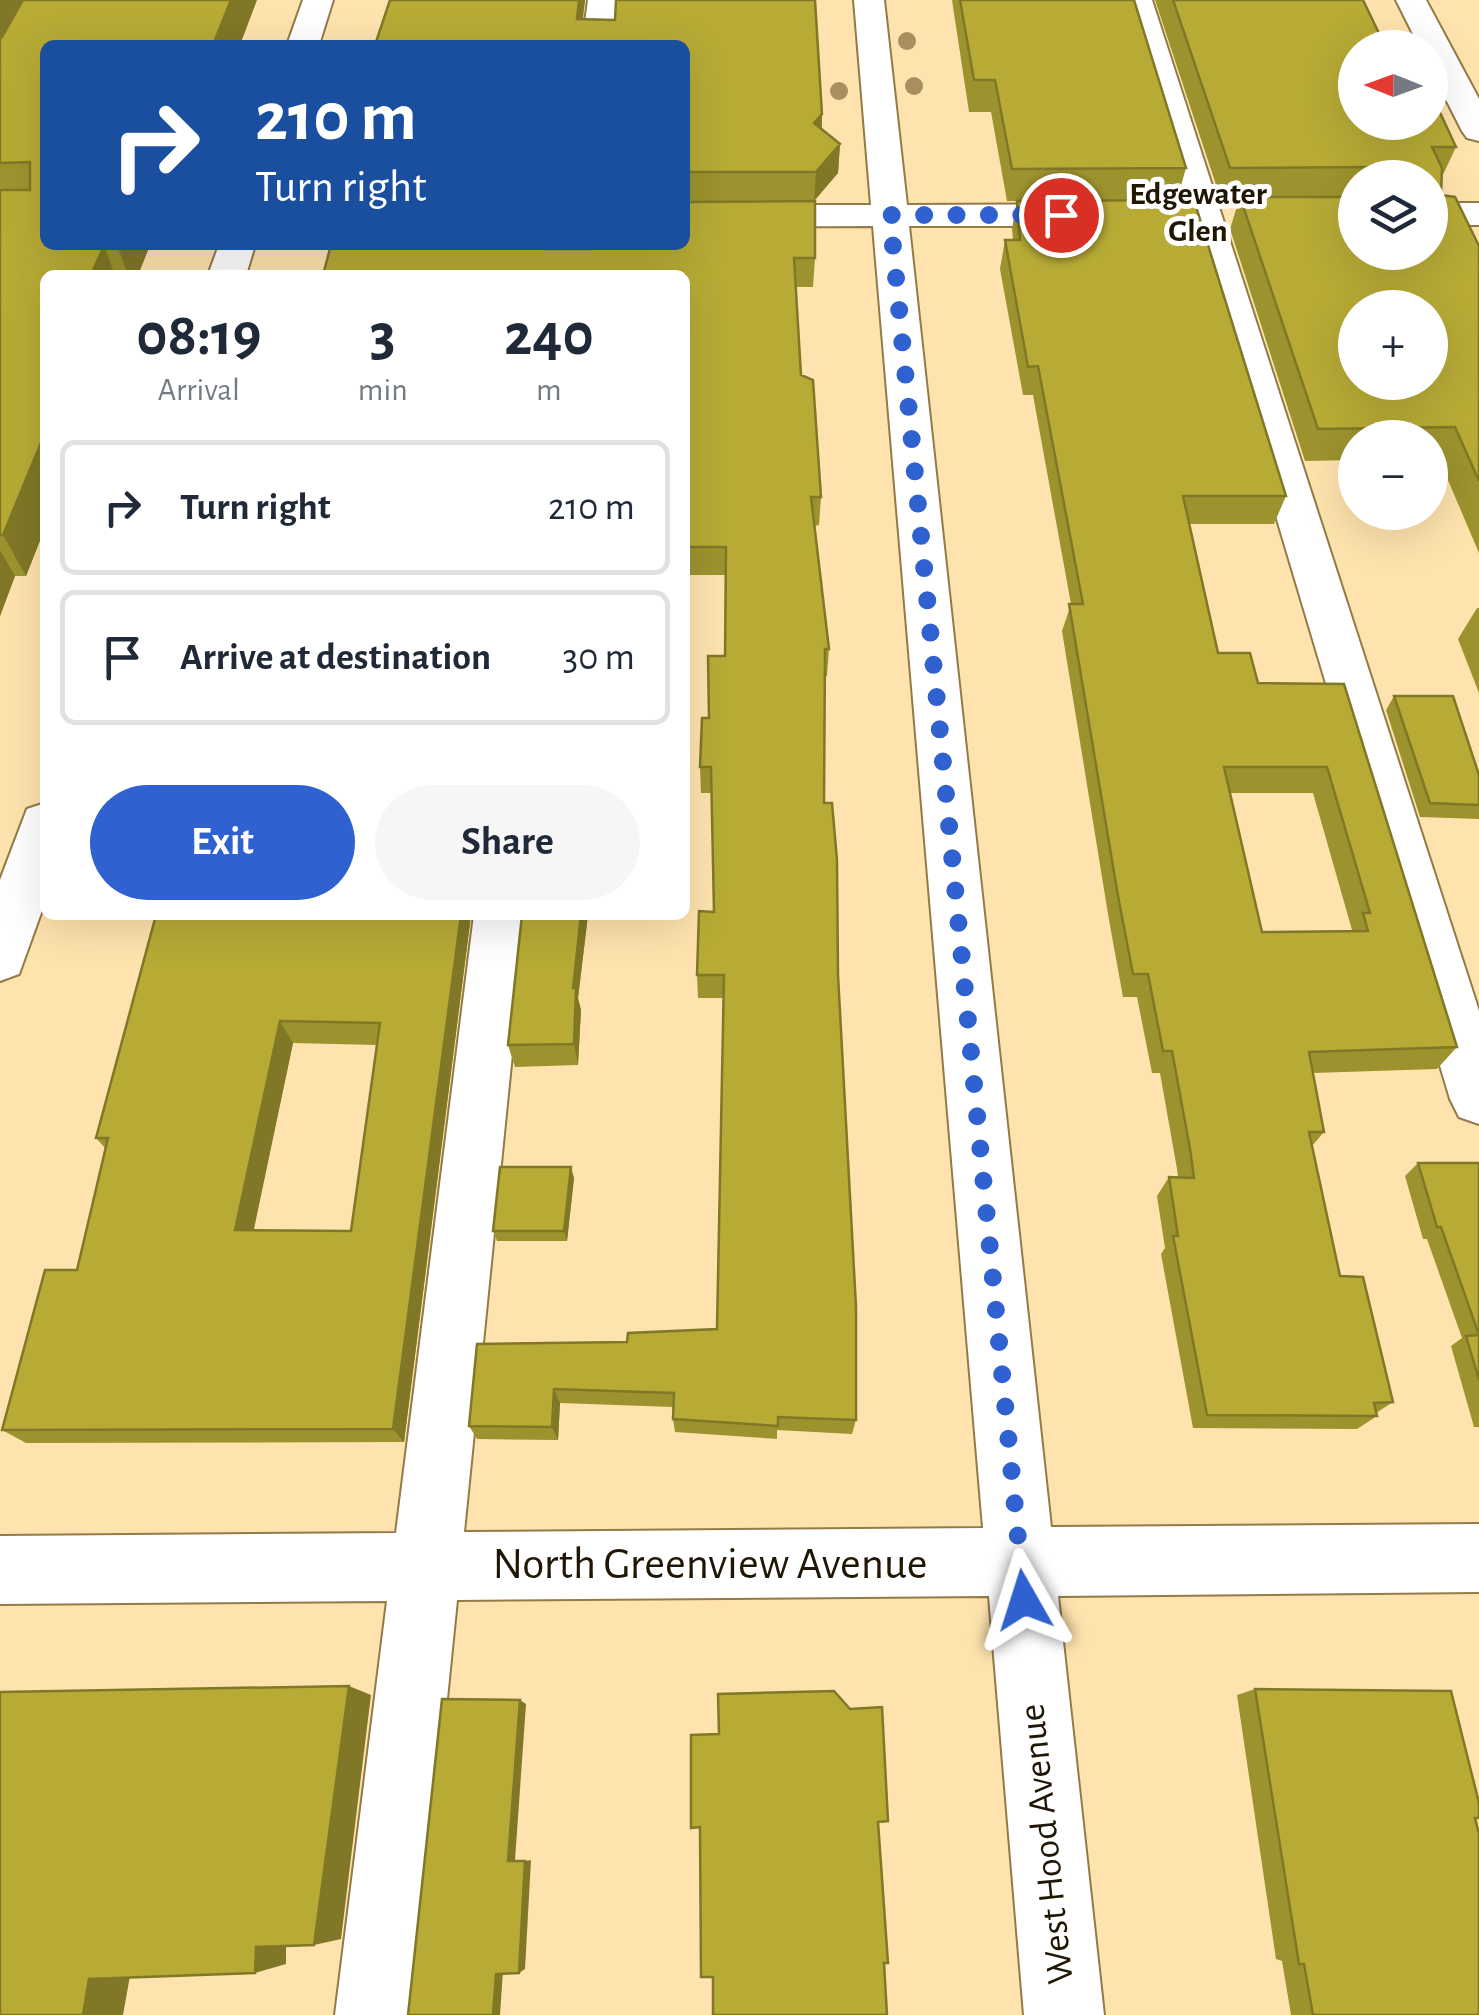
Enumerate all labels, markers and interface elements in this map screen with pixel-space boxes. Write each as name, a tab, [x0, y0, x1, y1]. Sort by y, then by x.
north arrow	[1338, 30, 1448, 140]
map controls	[1338, 30, 1448, 530]
icon: right	[90, 80, 220, 210]
text: 210 m	[255, 83, 417, 153]
button: layers	[1338, 160, 1448, 270]
text: Turn right	[255, 165, 427, 210]
pin	[1019, 173, 1104, 258]
district label: Edgewater Glen	[1129, 178, 1267, 247]
icon: arrive	[1034, 188, 1089, 243]
button: +	[1338, 290, 1448, 400]
text: 08:19	[136, 306, 261, 366]
text: 3	[370, 306, 396, 366]
text: 240	[504, 306, 594, 366]
text: Arrival	[158, 374, 240, 406]
text: min	[358, 374, 408, 406]
text: m	[536, 374, 562, 406]
button: −	[1338, 420, 1448, 530]
icon: right	[95, 480, 150, 535]
text: Turn right	[180, 489, 330, 527]
text: 210 m	[548, 489, 635, 527]
icon: arrive	[95, 630, 150, 685]
text: Arrive at destination	[180, 639, 491, 677]
text: 30 m	[563, 639, 635, 677]
button: Exit	[90, 785, 355, 900]
button: Share	[375, 785, 640, 900]
street label: North Greenview Avenue	[492, 1542, 928, 1587]
position arrow	[972, 1548, 1076, 1652]
street label: West Hood Avenue	[1013, 1702, 1081, 1986]

